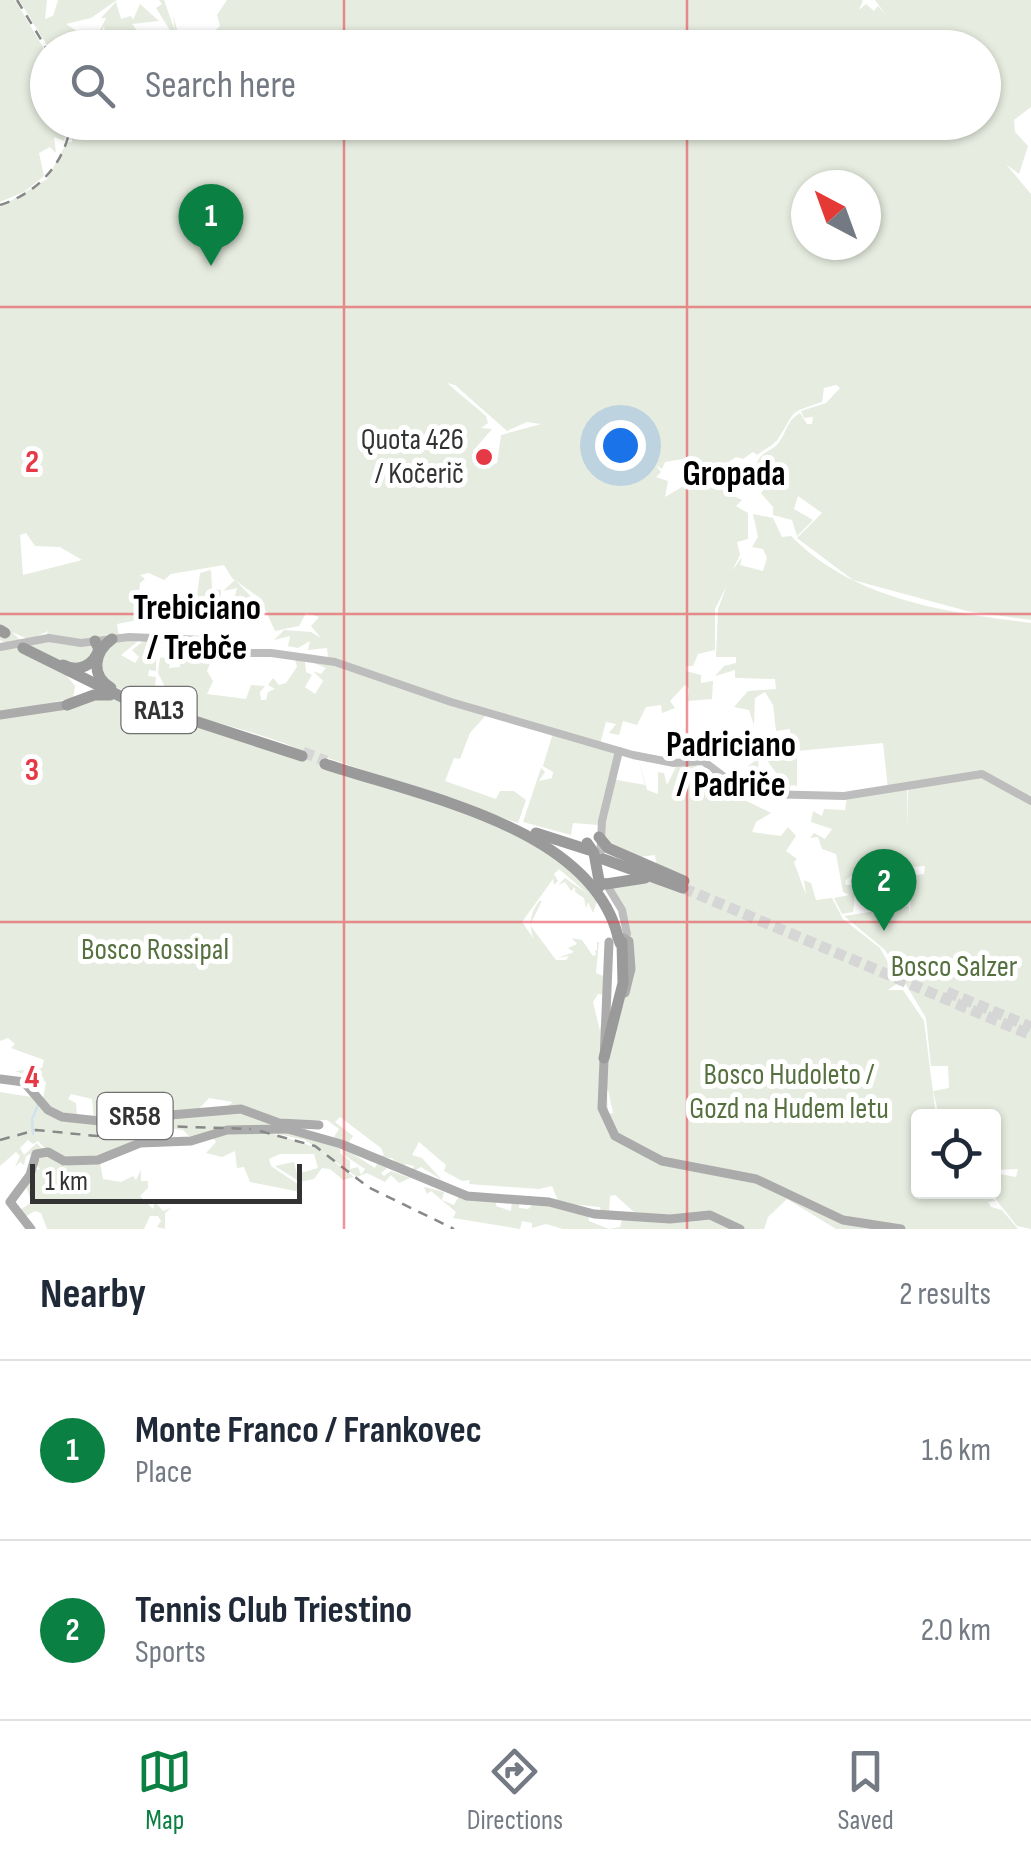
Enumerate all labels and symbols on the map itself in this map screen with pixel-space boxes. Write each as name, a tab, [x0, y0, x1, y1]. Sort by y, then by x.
north arrow	[791, 170, 881, 260]
pin: 1	[178, 184, 244, 266]
your location	[595, 420, 646, 471]
place label: Quota 426 / Kočerič	[361, 422, 464, 492]
text: 2	[25, 443, 39, 482]
marker: Quota 426 / Kočerič	[473, 446, 495, 468]
district label: Gropada	[682, 453, 786, 496]
district label: Trebiciano / Trebče	[133, 587, 261, 670]
road number: RA13	[122, 687, 196, 733]
district label: Padriciano / Padriče	[666, 724, 796, 807]
text: 3	[25, 751, 39, 790]
pin: 2	[852, 848, 916, 931]
park label: Bosco Rossipal	[81, 932, 229, 968]
park label: Bosco Salzer	[891, 949, 1018, 985]
park label: Bosco Hudoleto / Gozd na Hudem letu	[689, 1057, 889, 1127]
text: 4	[25, 1058, 40, 1097]
road number: SR58	[98, 1093, 172, 1139]
scale bar	[30, 1159, 302, 1204]

